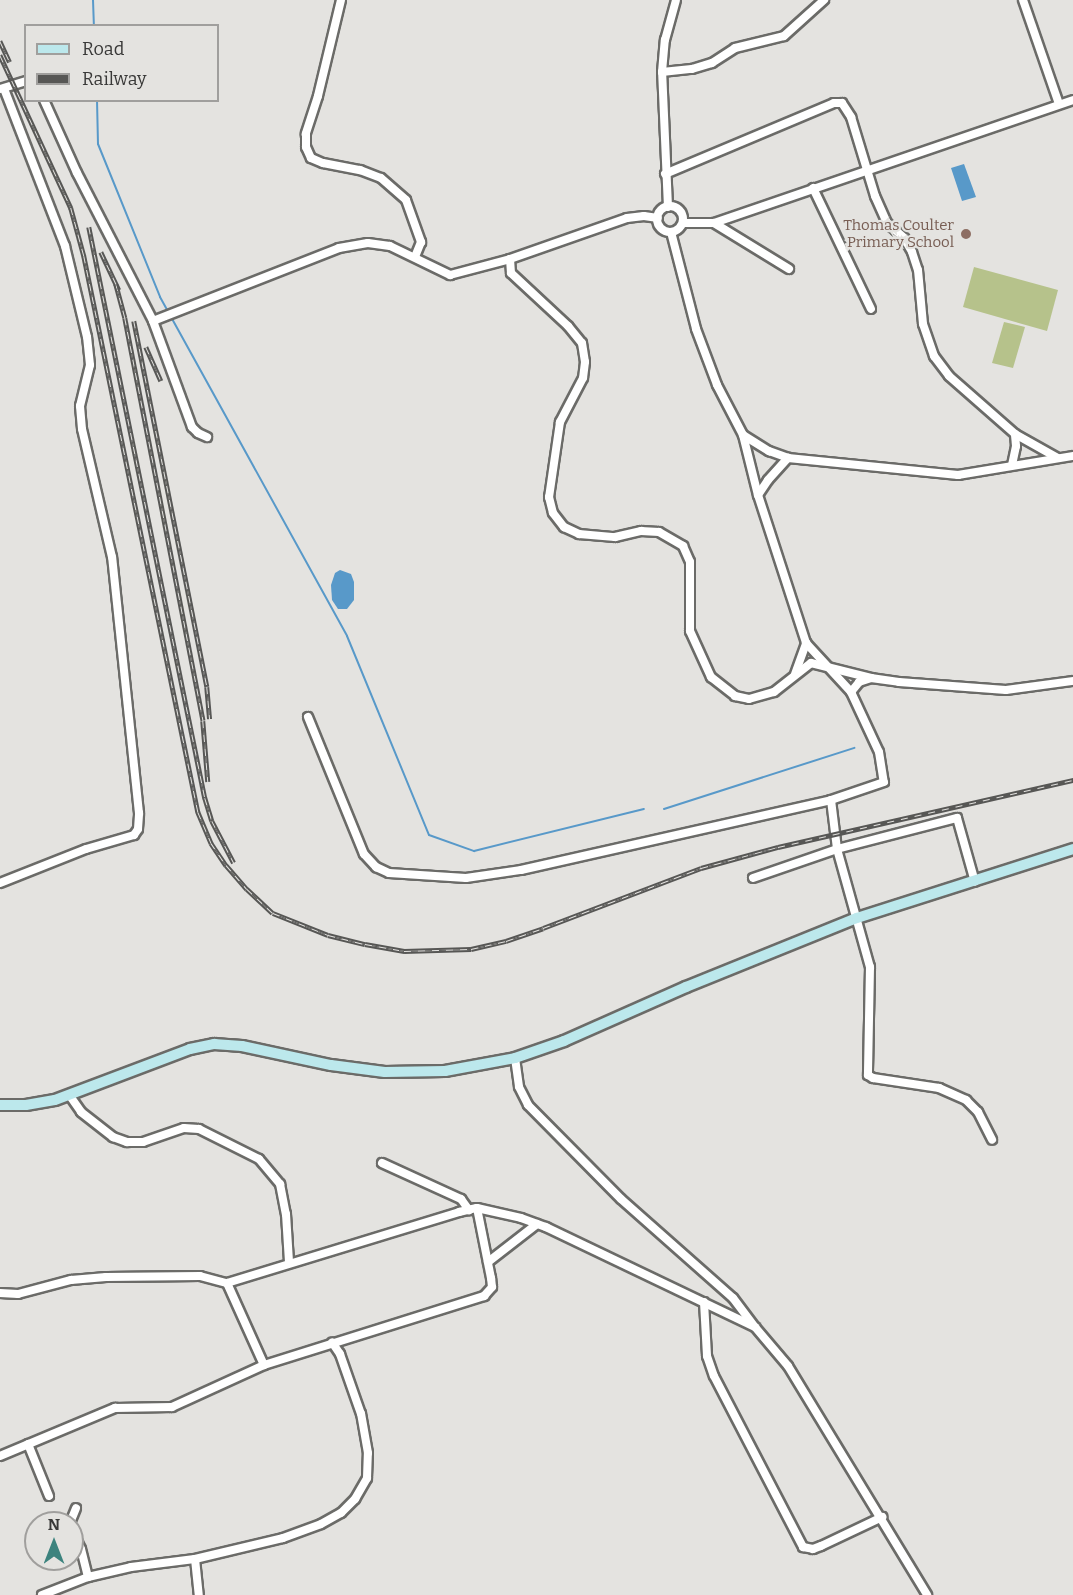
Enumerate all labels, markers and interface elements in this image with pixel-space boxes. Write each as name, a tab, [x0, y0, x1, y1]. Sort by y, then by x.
legend	[24, 24, 219, 102]
text: Road	[82, 38, 124, 60]
text: Railway	[82, 68, 146, 90]
place label: Thomas Coulter Primary School	[843, 216, 954, 251]
marker: Thomas Coulter Primary School	[959, 227, 973, 241]
north arrow	[24, 1511, 84, 1571]
text: N	[48, 1515, 60, 1534]

